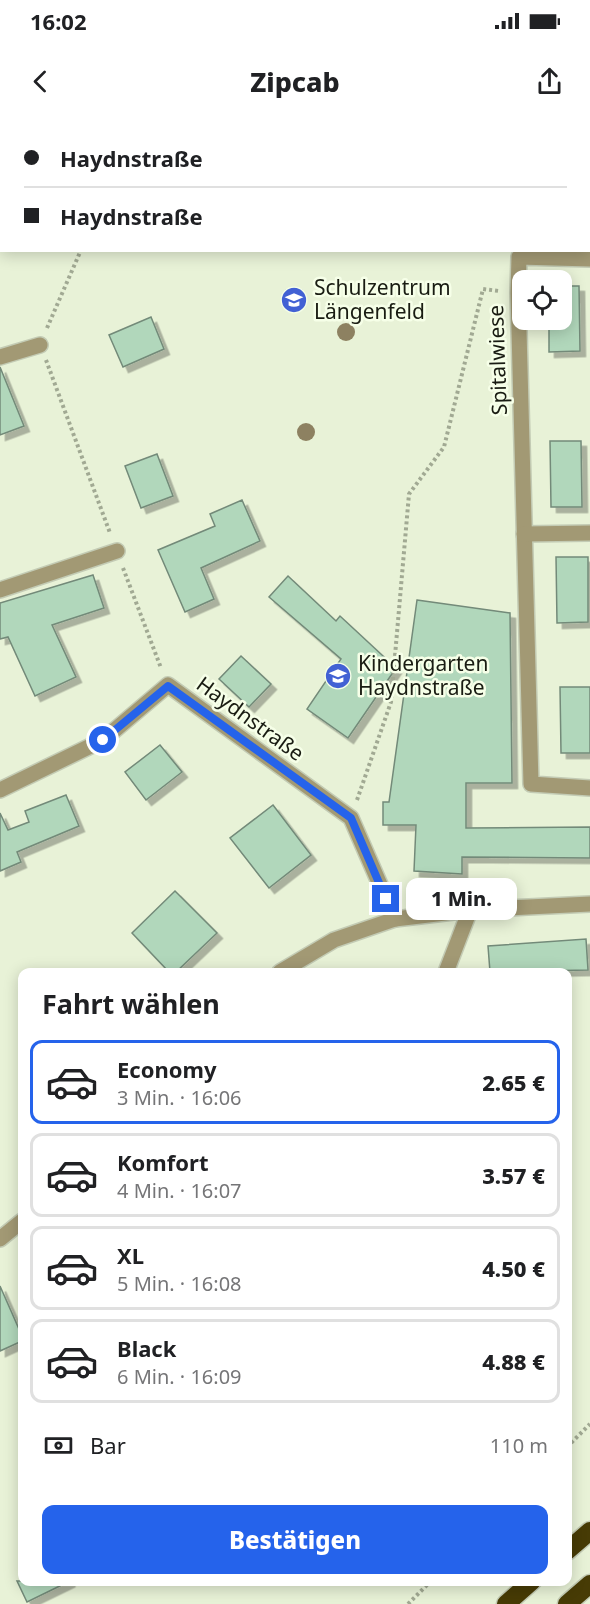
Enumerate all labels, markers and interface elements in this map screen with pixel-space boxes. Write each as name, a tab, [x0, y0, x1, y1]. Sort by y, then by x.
text: 16:02	[30, 6, 87, 36]
text: Zipcab	[250, 63, 340, 100]
icon: back	[24, 65, 57, 98]
icon: share	[533, 65, 566, 98]
text: Haydnstraße	[60, 143, 203, 173]
text: Haydnstraße	[60, 201, 203, 231]
map controls	[512, 270, 572, 330]
button: locate	[512, 270, 572, 330]
place label: Schulzentrum Längenfeld	[314, 273, 451, 325]
school or university icon: Schulzentrum Längenfeld	[279, 285, 309, 315]
street label: Spitalwiese	[481, 304, 513, 416]
place label: Kindergarten Haydnstraße	[358, 649, 488, 701]
school or university icon: Kindergarten Haydnstraße	[323, 661, 353, 691]
street label: Haydnstraße	[191, 670, 310, 767]
route start	[89, 726, 116, 753]
callout: 1 Min.	[407, 878, 518, 920]
route end	[372, 885, 399, 912]
text: 1 Min.	[431, 885, 492, 912]
text: Fahrt wählen	[42, 985, 220, 1022]
text: Economy	[117, 1054, 216, 1084]
icon: car	[45, 1055, 99, 1109]
text: 2.65 €	[482, 1067, 545, 1097]
text: 3 Min. · 16:06	[117, 1084, 242, 1111]
text: Komfort	[117, 1147, 208, 1177]
icon: car	[45, 1148, 99, 1202]
text: 3.57 €	[482, 1160, 545, 1190]
text: 4 Min. · 16:07	[117, 1177, 242, 1204]
text: XL	[117, 1240, 144, 1270]
icon: car	[45, 1241, 99, 1295]
text: 4.50 €	[482, 1253, 545, 1283]
text: 5 Min. · 16:08	[117, 1270, 242, 1297]
text: Black	[117, 1333, 176, 1363]
icon: car	[45, 1334, 99, 1388]
text: 4.88 €	[482, 1346, 545, 1376]
text: 6 Min. · 16:09	[117, 1363, 242, 1390]
icon: cash	[42, 1429, 75, 1462]
text: Bar	[90, 1430, 126, 1460]
text: 110 m	[490, 1432, 548, 1459]
button: Bestätigen	[42, 1505, 548, 1574]

